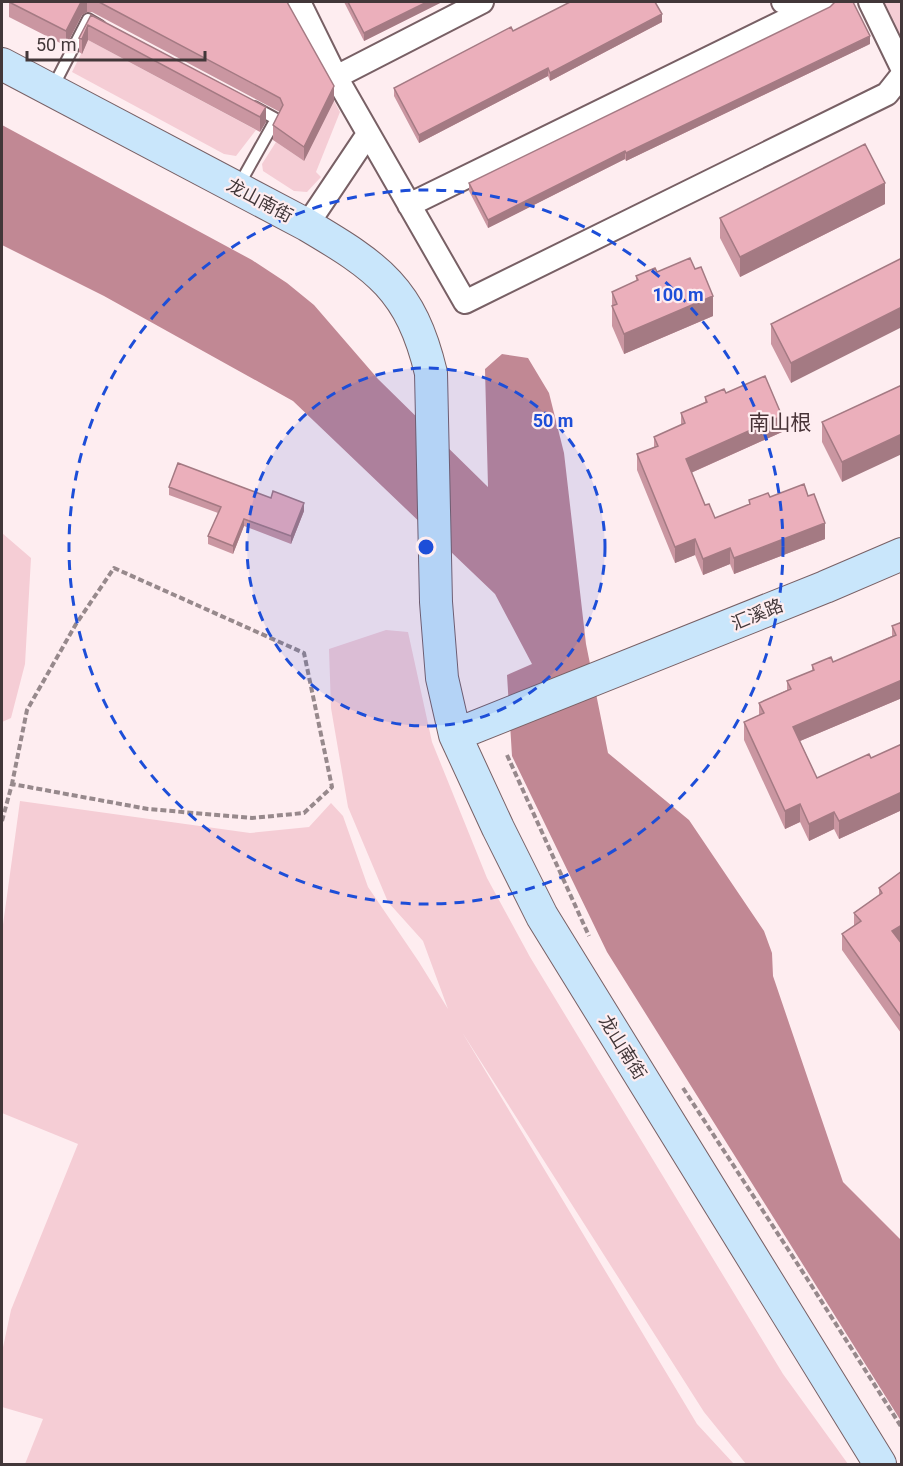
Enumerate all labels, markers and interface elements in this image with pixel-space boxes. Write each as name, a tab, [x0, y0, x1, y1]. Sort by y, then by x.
scale bar	[27, 24, 206, 62]
text: 50 m	[36, 34, 76, 55]
street label: 龙山南街	[223, 174, 297, 226]
text: 100 m	[652, 284, 704, 305]
text: 50 m	[533, 410, 573, 431]
district label: 南山根	[749, 411, 812, 435]
centre of rings	[416, 537, 436, 557]
street label: 汇溪路	[728, 594, 786, 634]
street label: 龙山南街	[595, 1011, 651, 1083]

